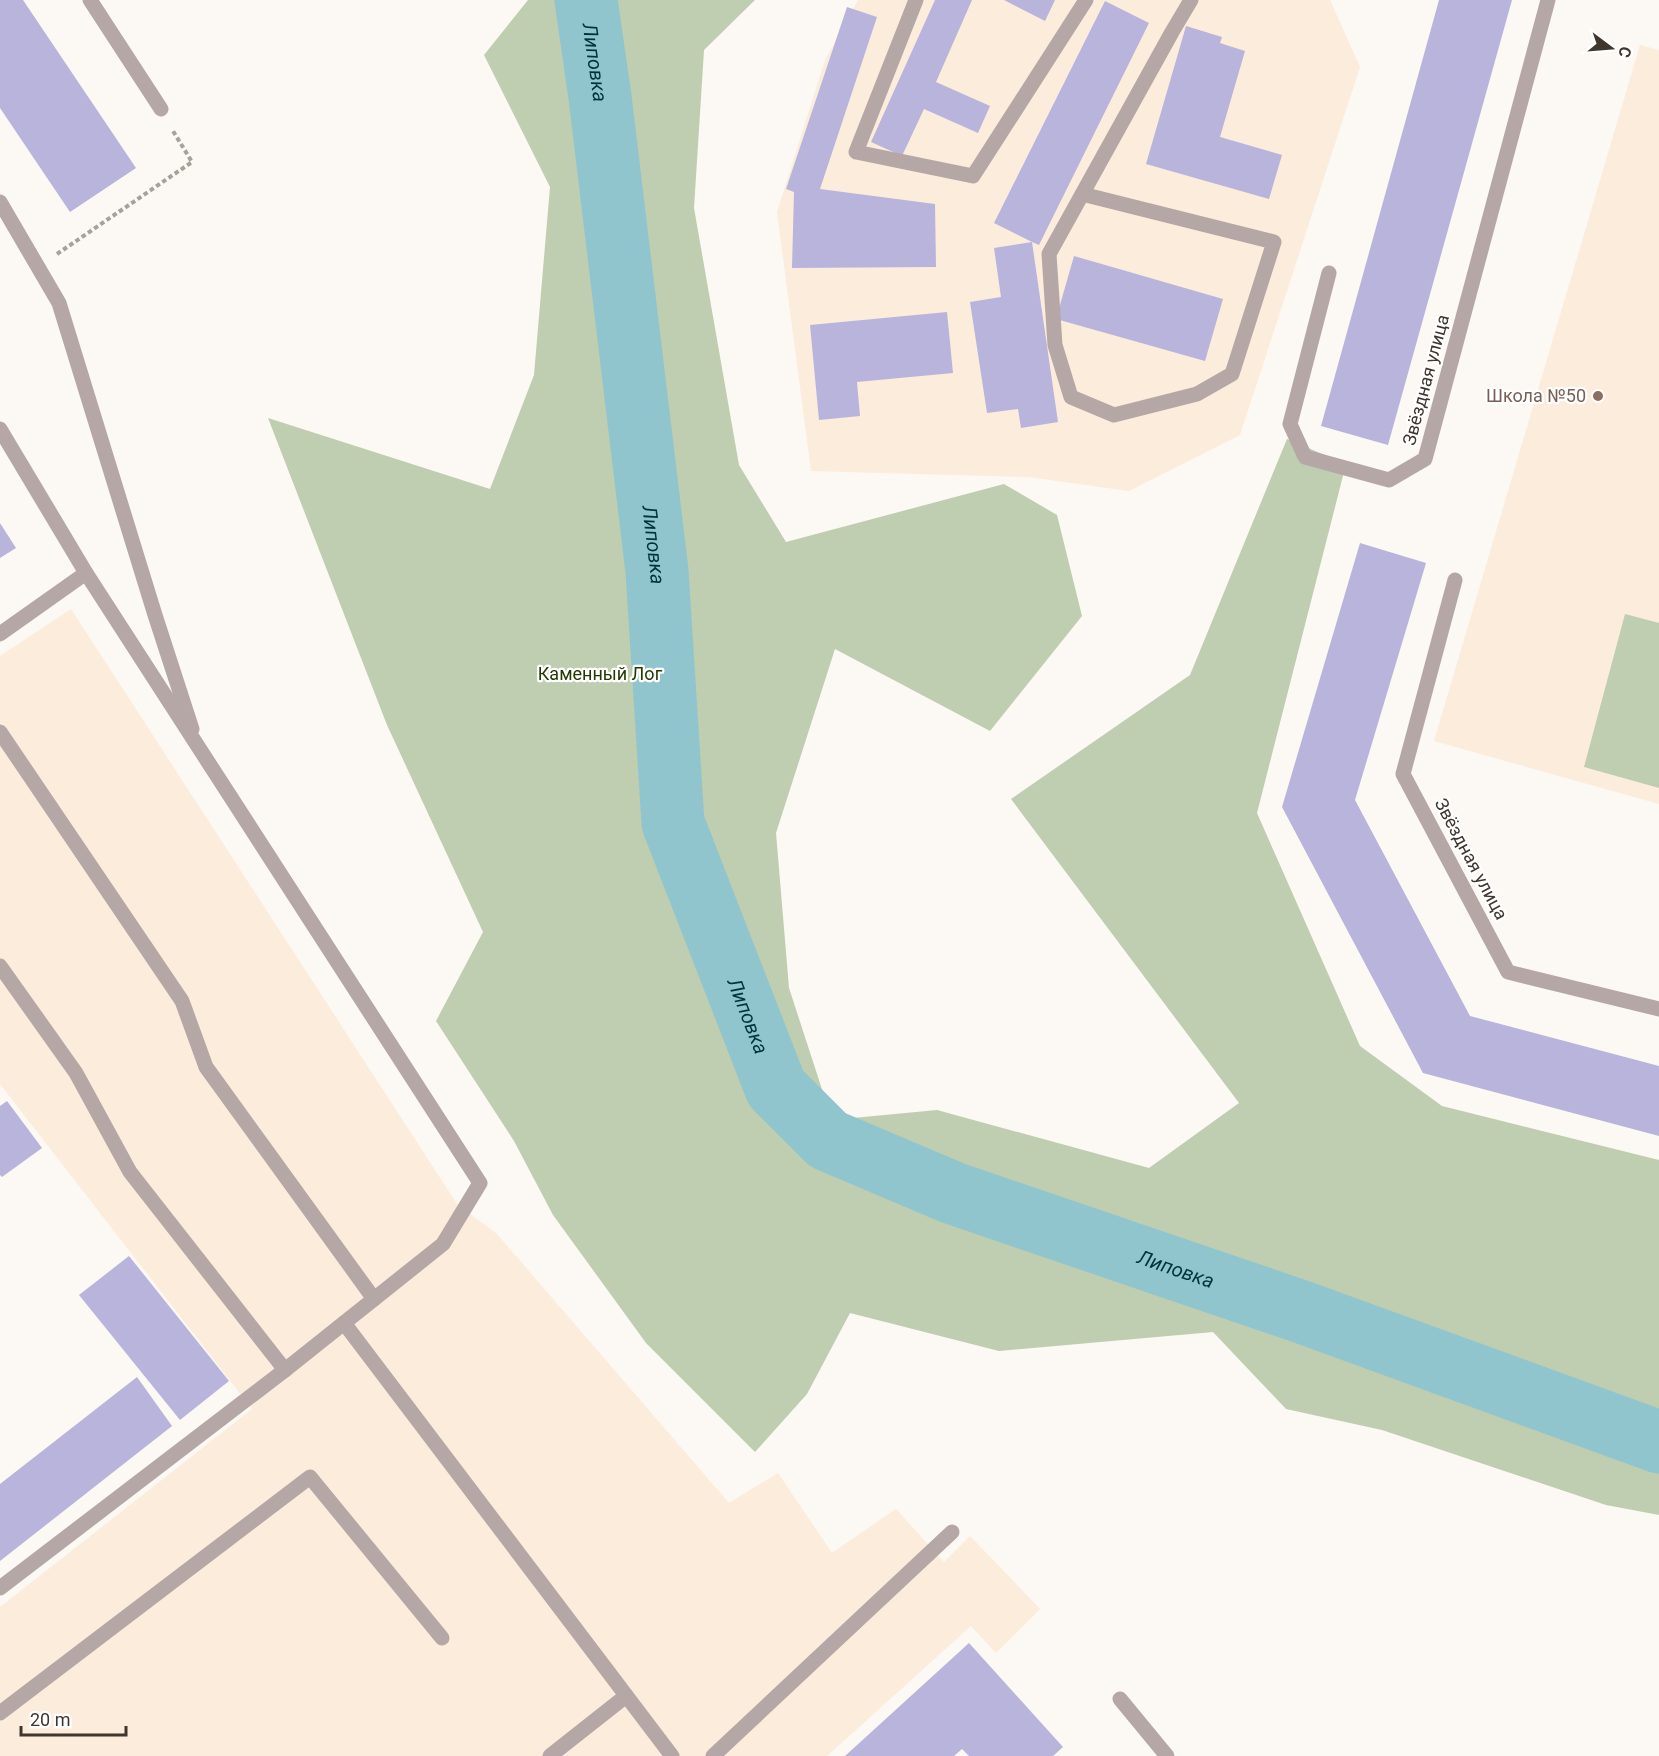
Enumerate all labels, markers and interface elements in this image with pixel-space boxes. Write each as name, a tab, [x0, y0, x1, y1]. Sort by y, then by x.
north arrow	[1581, 18, 1641, 78]
water label: Липовка	[577, 20, 613, 103]
text: С	[1614, 44, 1636, 60]
street label: Звёздная улица	[1398, 312, 1453, 448]
place label: Школа №50	[1486, 385, 1586, 406]
marker: Школа №50	[1591, 389, 1605, 403]
water label: Липовка	[637, 503, 670, 585]
park label: Каменный Лог	[538, 663, 663, 684]
street label: Звёздная улица	[1431, 794, 1512, 923]
water label: Липовка	[722, 974, 774, 1057]
water label: Липовка	[1133, 1244, 1217, 1293]
scale bar	[21, 1699, 126, 1737]
text: 20 m	[30, 1709, 70, 1730]

